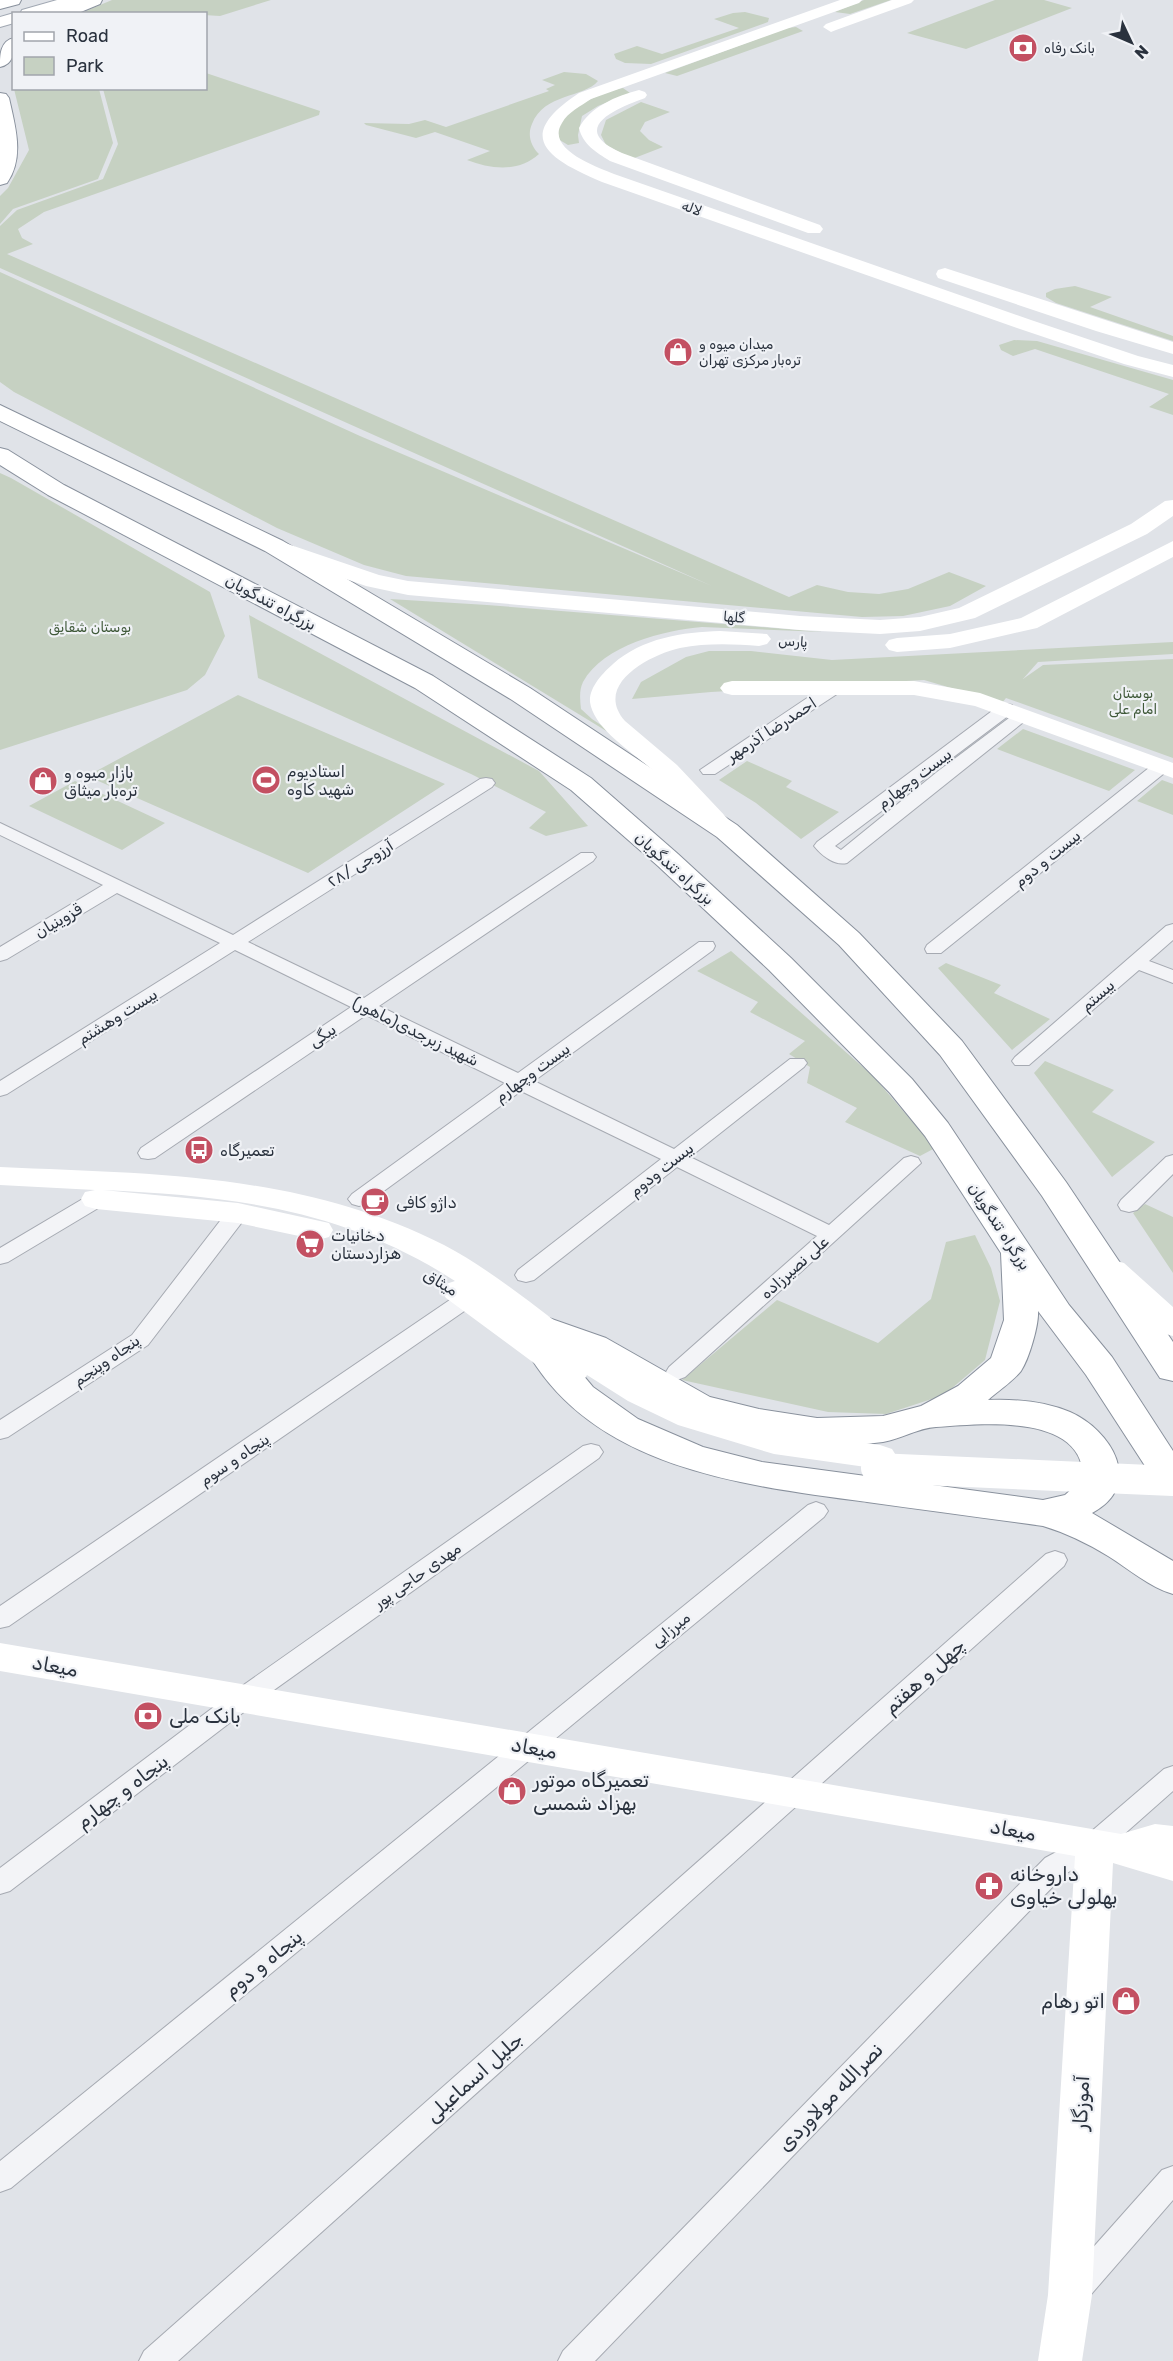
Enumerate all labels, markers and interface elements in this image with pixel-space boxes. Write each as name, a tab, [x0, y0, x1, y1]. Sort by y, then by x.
legend	[12, 12, 207, 90]
north arrow	[1101, 12, 1161, 72]
text: Road	[66, 25, 109, 47]
bank icon: بانک رفاه	[1007, 32, 1039, 64]
place label: بانک رفاه	[1044, 40, 1095, 57]
text: N	[1131, 41, 1152, 63]
text: Park	[66, 55, 104, 77]
street label: لاله	[679, 197, 704, 220]
shop icon: میدان میوه و تره‌بار مرکزی تهران	[662, 336, 694, 368]
place label: میدان میوه و تره‌بار مرکزی تهران	[699, 336, 801, 369]
street label: بزرگراه تندگویان	[222, 571, 319, 635]
street label: گلها	[723, 608, 746, 627]
park label: بوستان شقایق	[49, 619, 131, 636]
street label: پارس	[778, 632, 808, 652]
park label: بوستان امام علی	[1109, 685, 1157, 719]
street label: احمدرضا آذرمهر	[722, 693, 821, 767]
street label: بیست وچهارم	[873, 744, 956, 813]
place label: استادیوم شهید کاوه	[287, 762, 354, 800]
place label: بازار میوه و تره‌بار میثاق	[64, 763, 138, 801]
sports icon: استادیوم شهید کاوه	[250, 764, 282, 796]
shop icon: بازار میوه و تره‌بار میثاق	[27, 765, 59, 797]
street label: بیست و دوم	[1010, 826, 1085, 892]
street label: بزرگراه تندگویان	[630, 828, 718, 910]
street label: آرزوجی /۲۸	[324, 835, 398, 892]
street label: قزوینیان	[31, 899, 86, 943]
street label: بیستم	[1076, 975, 1119, 1016]
street label: بیست وهشتم	[74, 984, 161, 1049]
street label: شهید زبرجدی(ماهور)	[349, 993, 482, 1071]
street label: بیگی	[305, 1019, 340, 1051]
street label: بیست وچهارم	[491, 1039, 574, 1107]
bus stop icon: تعمیرگاه	[183, 1134, 215, 1166]
street label: بیست ودوم	[625, 1138, 698, 1201]
place label: تعمیرگاه	[220, 1141, 275, 1161]
street label: بزرگراه تندگویان	[963, 1179, 1035, 1274]
cafe icon: داژو کافی	[359, 1186, 391, 1218]
place label: داژو کافی	[396, 1193, 457, 1213]
place label: دخانیات هزاردستان	[331, 1226, 401, 1264]
supermarket icon: دخانیات هزاردستان	[294, 1228, 326, 1260]
street label: علی نصیرزاده	[756, 1232, 833, 1304]
street label: میثاق	[420, 1265, 462, 1300]
street label: پنجاه وپنجم	[69, 1331, 144, 1391]
street label: پنجاه و سوم	[196, 1429, 273, 1490]
street label: مهدی حاجی پور	[369, 1538, 465, 1614]
street label: میرزایی	[647, 1608, 695, 1652]
street label: چهل و هفتم	[878, 1633, 970, 1720]
street label: میعاد	[30, 1650, 80, 1682]
bank icon: بانک ملی	[132, 1700, 164, 1732]
place label: بانک ملی	[169, 1704, 241, 1728]
street label: میعاد	[509, 1732, 559, 1764]
street label: پنجاه و چهارم	[71, 1749, 174, 1835]
place label: تعمیرگاه موتور بهزاد شمسی	[532, 1768, 649, 1815]
shop icon: تعمیرگاه موتور بهزاد شمسی	[496, 1775, 528, 1807]
street label: میعاد	[988, 1814, 1038, 1846]
place label: داروخانه بهلولی خیاوی	[1010, 1862, 1118, 1909]
pharmacy icon: داروخانه بهلولی خیاوی	[973, 1870, 1005, 1902]
street label: پنجاه و دوم	[219, 1924, 308, 2004]
shop icon: اتو رهام	[1110, 1985, 1142, 2017]
place label: اتو رهام	[1041, 1989, 1105, 2015]
street label: جلیل اسماعیلی	[420, 2027, 528, 2127]
street label: نصرالله مولاوردی	[772, 2038, 888, 2156]
street label: آموزگار	[1068, 2075, 1094, 2132]

